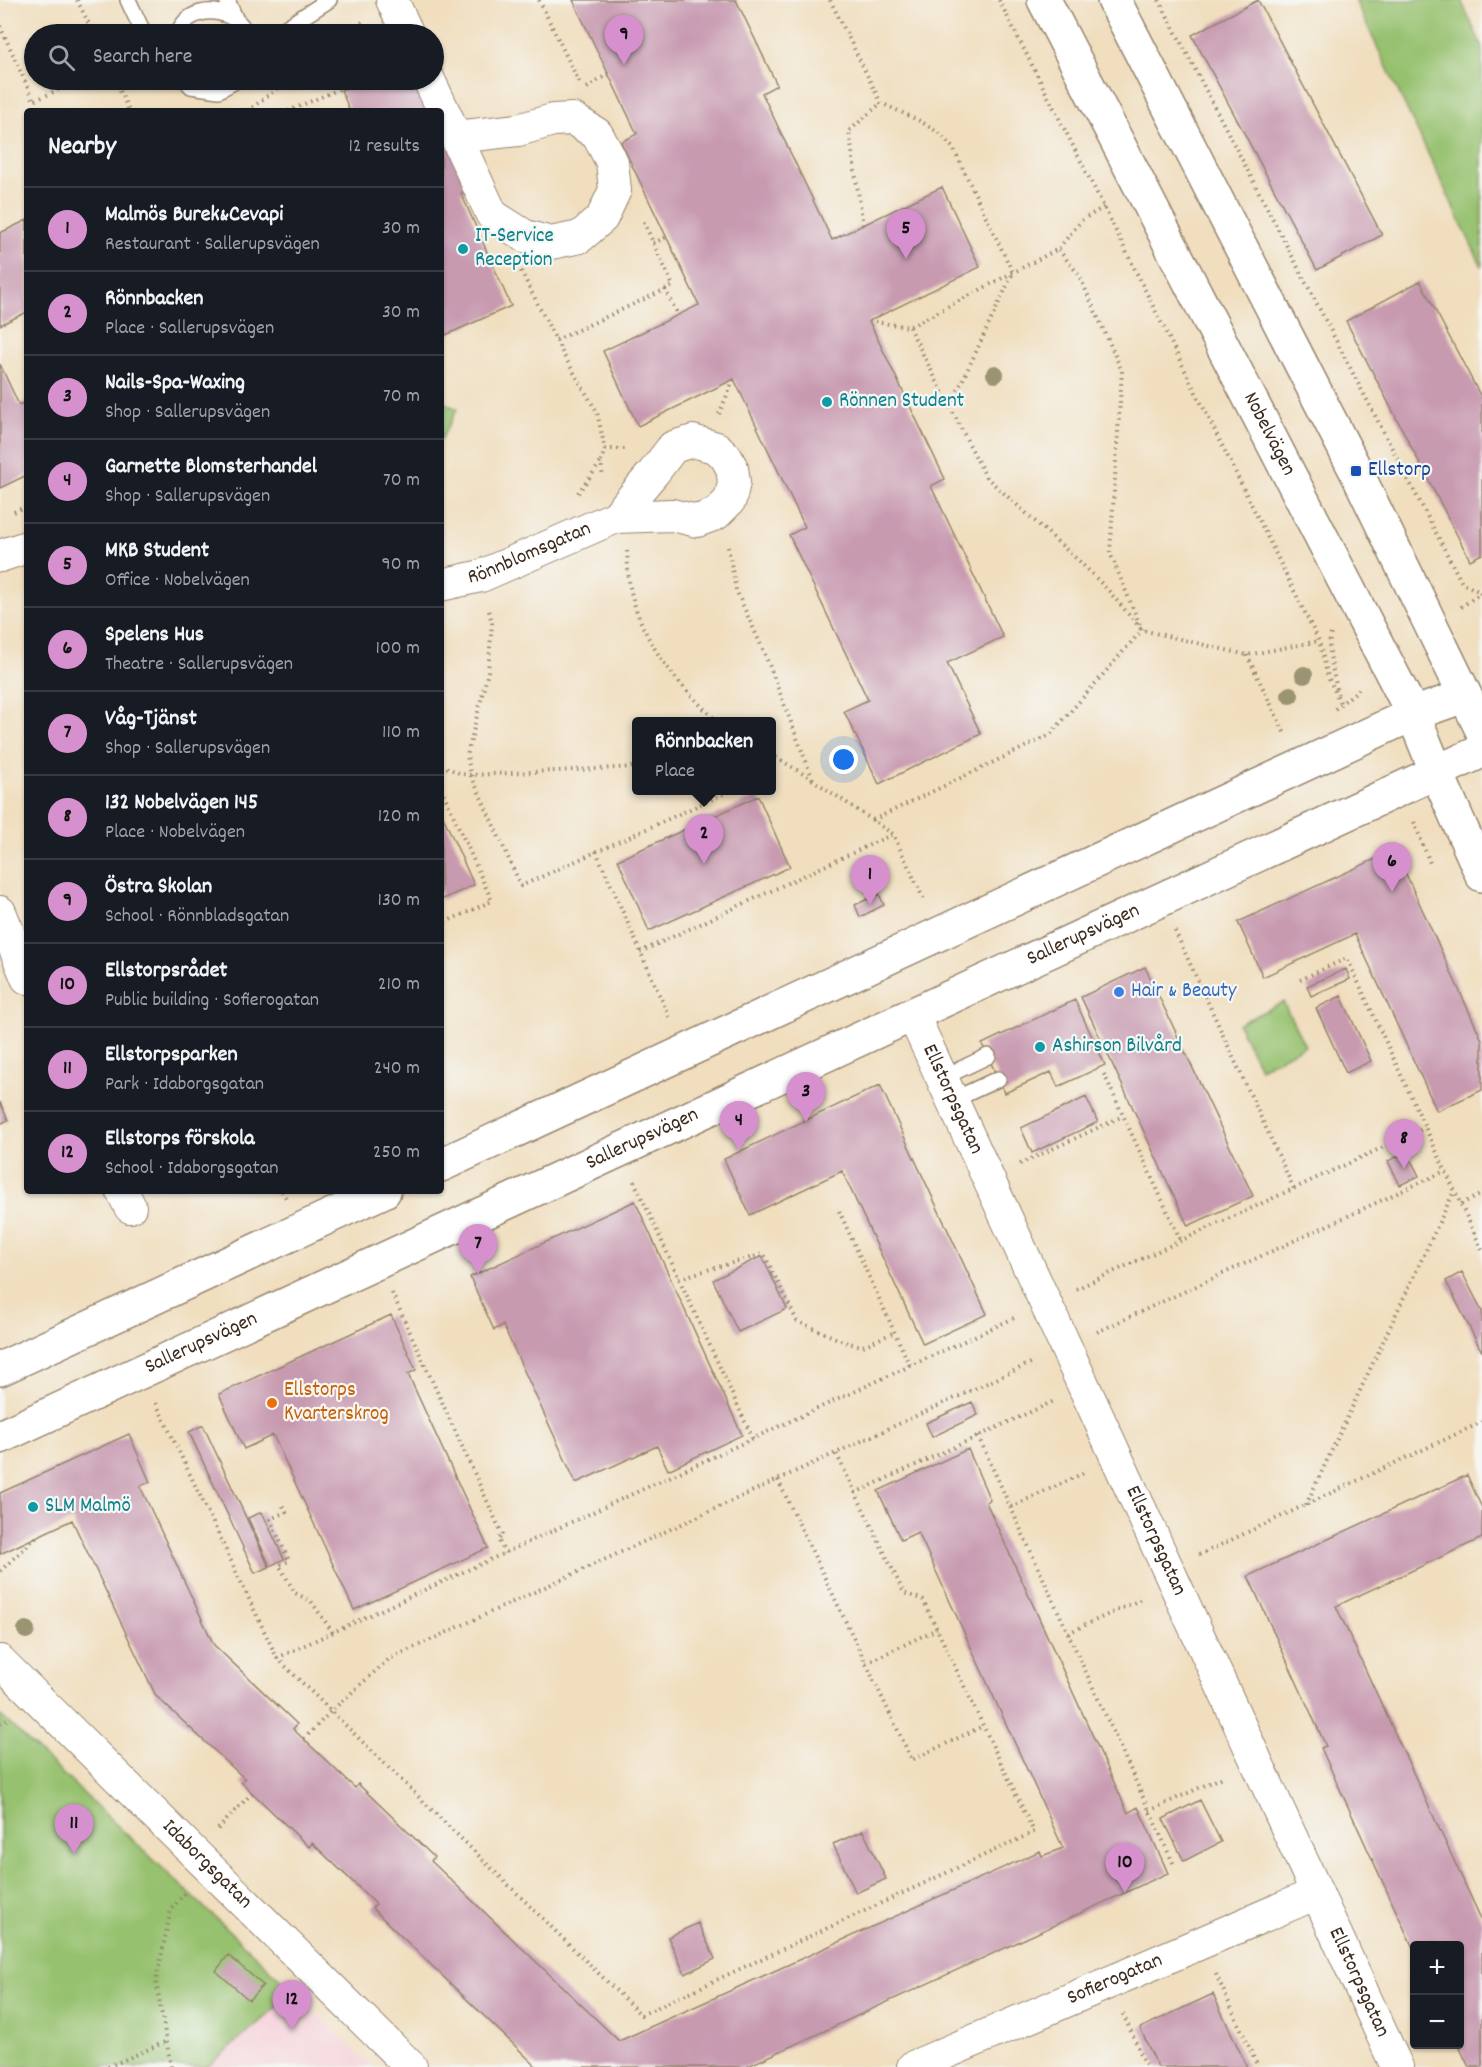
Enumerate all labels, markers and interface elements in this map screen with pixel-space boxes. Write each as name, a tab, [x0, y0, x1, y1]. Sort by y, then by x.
pin: 9	[604, 16, 644, 65]
search box	[24, 24, 444, 90]
icon: search	[45, 41, 78, 74]
text: Search here	[93, 42, 192, 73]
text: Nearby	[48, 129, 116, 166]
text: 12 results	[348, 133, 420, 161]
text: Malmös Burek&Cevapi	[105, 200, 283, 231]
pin: 5	[886, 210, 926, 259]
text: 1	[65, 215, 70, 243]
text: 30 m	[382, 215, 420, 243]
place label: IT-Service Reception	[475, 222, 554, 276]
text: Restaurant · Sallerupsvägen	[105, 231, 320, 259]
marker: IT-Service Reception	[456, 242, 470, 256]
text: Rönnbacken	[105, 284, 203, 315]
text: 2	[63, 299, 72, 327]
text: 30 m	[382, 299, 420, 327]
text: Place · Sallerupsvägen	[105, 315, 274, 343]
text: Nails-Spa-Waxing	[105, 368, 245, 399]
text: 3	[63, 383, 72, 411]
text: 70 m	[383, 383, 420, 411]
place label: Rönnen Student	[839, 387, 965, 417]
street label: Nobelvägen	[1234, 387, 1303, 481]
marker: Rönnen Student	[820, 395, 834, 409]
text: Shop · Sallerupsvägen	[105, 399, 270, 427]
text: Garnette Blomsterhandel	[105, 452, 317, 483]
place label: Ellstorp	[1368, 456, 1431, 486]
marker: Ellstorp	[1349, 464, 1363, 478]
text: 4	[63, 467, 72, 495]
text: 70 m	[383, 467, 420, 495]
text: Shop · Sallerupsvägen	[105, 483, 270, 511]
street label: Rönnblomsgatan	[465, 515, 596, 593]
text: MKB Student	[105, 536, 209, 567]
text: 5	[63, 551, 72, 579]
text: 90 m	[382, 551, 420, 579]
text: Office · Nobelvägen	[105, 567, 250, 595]
text: Spelens Hus	[105, 620, 204, 651]
text: 6	[63, 635, 72, 663]
text: 100 m	[376, 635, 420, 663]
text: Theatre · Sallerupsvägen	[105, 651, 293, 679]
text: Våg-Tjänst	[105, 704, 197, 735]
popup	[632, 717, 776, 795]
text: 7	[64, 719, 71, 747]
text: 110 m	[382, 719, 420, 747]
text: Rönnbacken	[655, 727, 753, 758]
text: Shop · Sallerupsvägen	[105, 735, 270, 763]
your location	[829, 745, 858, 774]
text: Place	[655, 758, 695, 786]
text: 132 Nobelvägen 145	[105, 788, 258, 819]
text: 8	[63, 803, 72, 831]
text: 120 m	[378, 803, 420, 831]
pin: 2	[684, 814, 724, 864]
text: Place · Nobelvägen	[105, 819, 245, 847]
pin: 6	[1372, 842, 1412, 892]
pin: 1	[850, 856, 890, 905]
text: Östra Skolan	[105, 872, 212, 903]
text: 9	[63, 887, 72, 915]
text: 130 m	[378, 887, 420, 915]
street label: Sallerupsvägen	[1022, 896, 1145, 975]
text: School · Rönnbladsgatan	[105, 903, 289, 931]
text: Ellstorpsrådet	[105, 956, 227, 987]
text: 10	[60, 971, 75, 999]
text: 210 m	[378, 971, 420, 999]
place label: Hair & Beauty	[1131, 977, 1237, 1007]
marker: Hair & Beauty	[1112, 985, 1126, 999]
text: Public building · Sofierogatan	[105, 987, 319, 1015]
place label: Ashirson Bilvård	[1052, 1032, 1182, 1062]
text: Ellstorpsparken	[105, 1040, 238, 1071]
street label: Ellstorpsgatan	[914, 1040, 990, 1159]
marker: Ashirson Bilvård	[1033, 1040, 1047, 1054]
text: 11	[63, 1055, 72, 1083]
text: 240 m	[374, 1055, 420, 1083]
text: Park · Idaborgsgatan	[105, 1071, 264, 1099]
pin: 3	[786, 1072, 826, 1122]
street label: Sallerupsvägen	[581, 1101, 704, 1179]
pin: 4	[720, 1102, 758, 1151]
pin: 8	[1384, 1120, 1424, 1169]
text: Ellstorps förskola	[105, 1124, 255, 1155]
text: 12	[61, 1139, 74, 1167]
text: 250 m	[373, 1139, 420, 1167]
text: School · Idaborgsgatan	[105, 1155, 279, 1183]
pin: 7	[458, 1224, 498, 1274]
street label: Sallerupsvägen	[140, 1305, 263, 1383]
place label: Ellstorps Kvarterskrog	[284, 1376, 389, 1430]
marker: Ellstorps Kvarterskrog	[265, 1396, 279, 1410]
street label: Ellstorpsgatan	[1117, 1481, 1193, 1601]
place label: SLM Malmö	[45, 1492, 131, 1522]
marker: SLM Malmö	[26, 1500, 40, 1514]
pin: 11	[54, 1804, 94, 1854]
street label: Idaborgsgatan	[154, 1813, 258, 1917]
pin: 10	[1106, 1844, 1144, 1893]
street label: Ellstorpsgatan	[1320, 1923, 1396, 2042]
map controls	[1410, 1941, 1464, 2049]
button: +	[1410, 1941, 1464, 1995]
street label: Sofierogatan	[1063, 1946, 1167, 2014]
pin: 12	[272, 1980, 312, 2030]
button: −	[1410, 1995, 1464, 2049]

